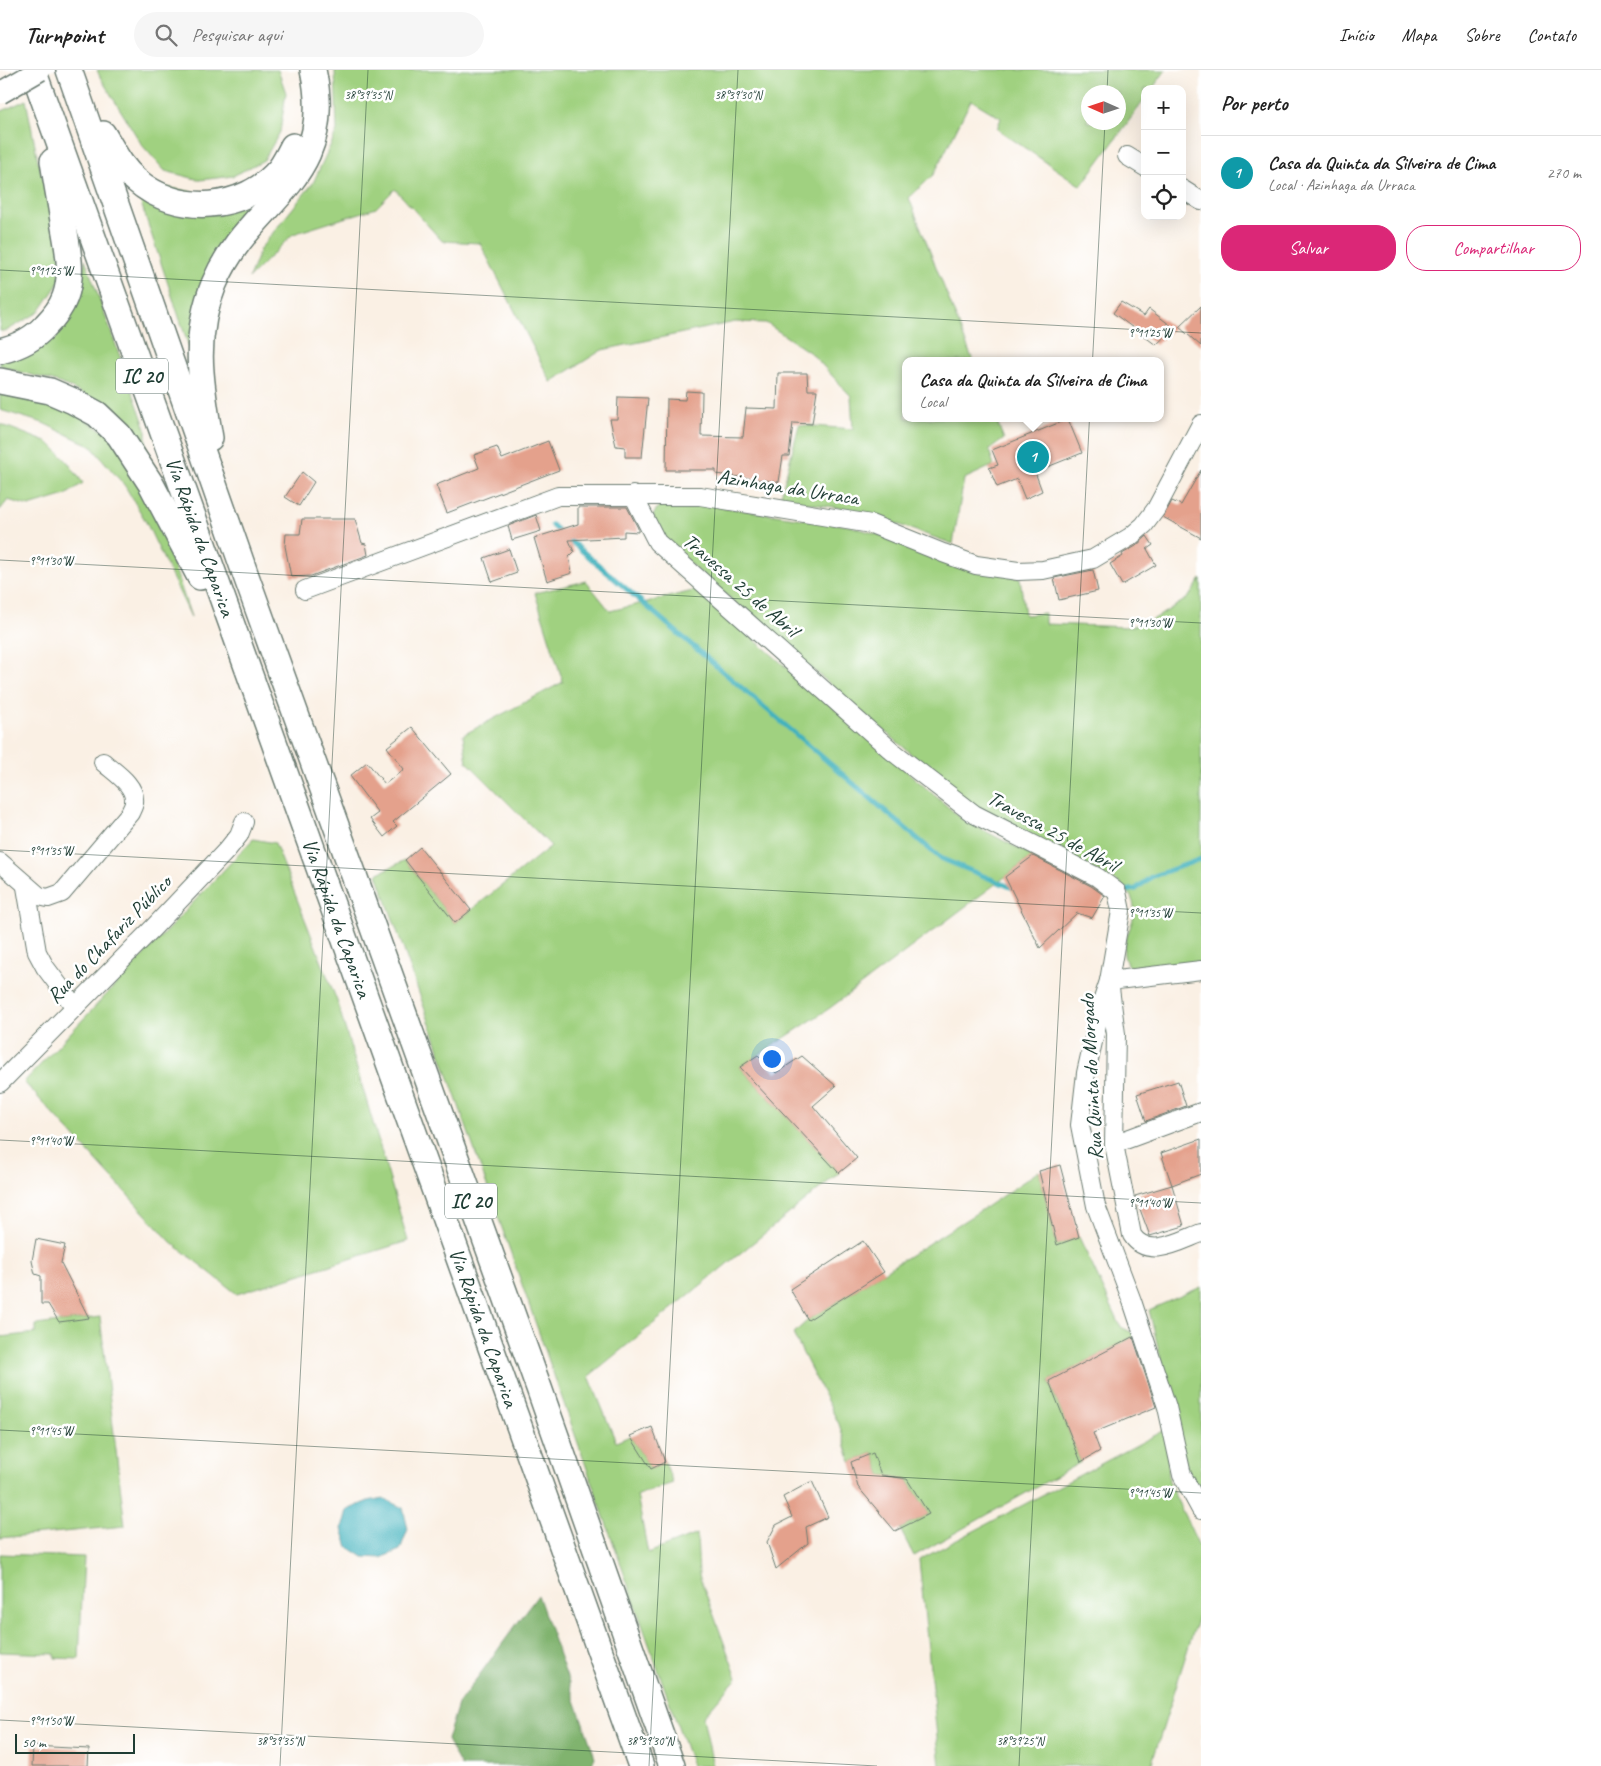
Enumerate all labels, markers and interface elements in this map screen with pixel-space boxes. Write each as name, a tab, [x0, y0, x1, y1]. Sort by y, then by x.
search box	[134, 12, 484, 57]
text: Turnpoint	[25, 20, 104, 50]
icon: search	[152, 21, 180, 49]
text: Pesquisar aqui	[192, 23, 282, 47]
text: Início	[1339, 24, 1374, 46]
text: Mapa	[1402, 24, 1436, 46]
text: Sobre	[1464, 24, 1500, 46]
text: Contato	[1528, 24, 1576, 46]
north arrow	[1081, 85, 1126, 130]
map controls	[1141, 85, 1186, 220]
button: +	[1141, 85, 1186, 130]
text: 38°39'35"N	[344, 87, 393, 103]
text: 38°39'30"N	[714, 87, 763, 103]
text: Por perto	[1221, 90, 1288, 116]
button: −	[1141, 130, 1186, 175]
text: Casa da Quinta da Silveira de Cima	[1268, 151, 1495, 175]
text: 1	[1233, 163, 1241, 183]
text: 270 m	[1547, 163, 1581, 183]
button: locate	[1141, 175, 1186, 220]
text: Local · Azinhaga da Urraca	[1268, 175, 1415, 195]
button: Salvar	[1221, 225, 1396, 271]
button: Compartilhar	[1406, 225, 1581, 271]
text: 9°11'25"W	[29, 263, 75, 279]
text: 9°11'25"W	[1128, 325, 1174, 341]
popup	[902, 357, 1164, 422]
road number: IC 20	[116, 358, 168, 394]
text: Casa da Quinta da Silveira de Cima	[919, 368, 1147, 392]
text: Local	[919, 392, 947, 412]
pin: 1	[1017, 438, 1049, 476]
street label: Via Rápida da Caparica	[160, 454, 241, 622]
street label: Azinhaga da Urraca	[716, 463, 863, 511]
street label: Travessa 25 de Abril	[678, 528, 807, 645]
text: 9°11'30"W	[29, 553, 75, 569]
text: 9°11'30"W	[1128, 615, 1174, 631]
street label: Travessa 25 de Abril	[983, 784, 1126, 879]
street label: Via Rápida da Caparica	[297, 835, 378, 1003]
text: 9°11'35"W	[29, 843, 75, 859]
street label: Rua do Chafariz Público	[41, 868, 179, 1009]
text: 9°11'35"W	[1128, 905, 1174, 921]
street label: Rua Quinta do Morgado	[1074, 992, 1108, 1161]
your location	[759, 1046, 785, 1072]
text: 9°11'40"W	[29, 1133, 75, 1149]
road number: IC 20	[445, 1184, 497, 1218]
text: 9°11'40"W	[1128, 1195, 1174, 1211]
street label: Via Rápida da Caparica	[443, 1245, 525, 1412]
text: 9°11'45"W	[29, 1423, 75, 1439]
text: 9°11'45"W	[1128, 1485, 1174, 1501]
text: 9°11'50"W	[29, 1713, 75, 1729]
scale bar	[15, 1731, 135, 1754]
text: 38°39'35"N	[256, 1733, 305, 1749]
text: 38°39'30"N	[626, 1733, 675, 1749]
text: 38°39'25"N	[996, 1733, 1045, 1749]
text: 50 m	[22, 1734, 46, 1751]

